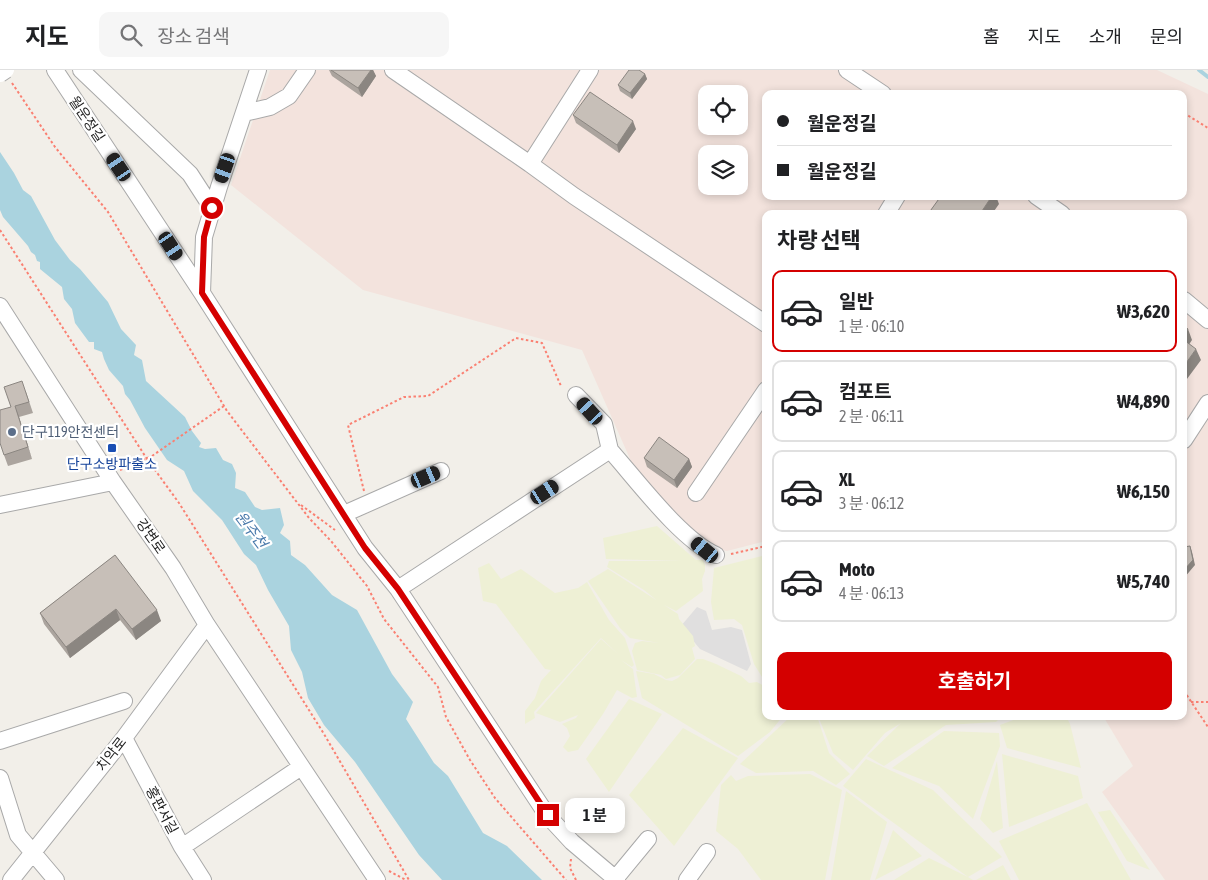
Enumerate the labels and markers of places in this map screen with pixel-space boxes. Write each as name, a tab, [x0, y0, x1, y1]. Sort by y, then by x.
place label: 단구119안전센터	[22, 424, 119, 440]
marker: 단구119안전센터	[6, 426, 18, 438]
marker: 단구소방파출소	[106, 442, 118, 454]
place label: 단구소방파출소	[67, 456, 157, 472]

